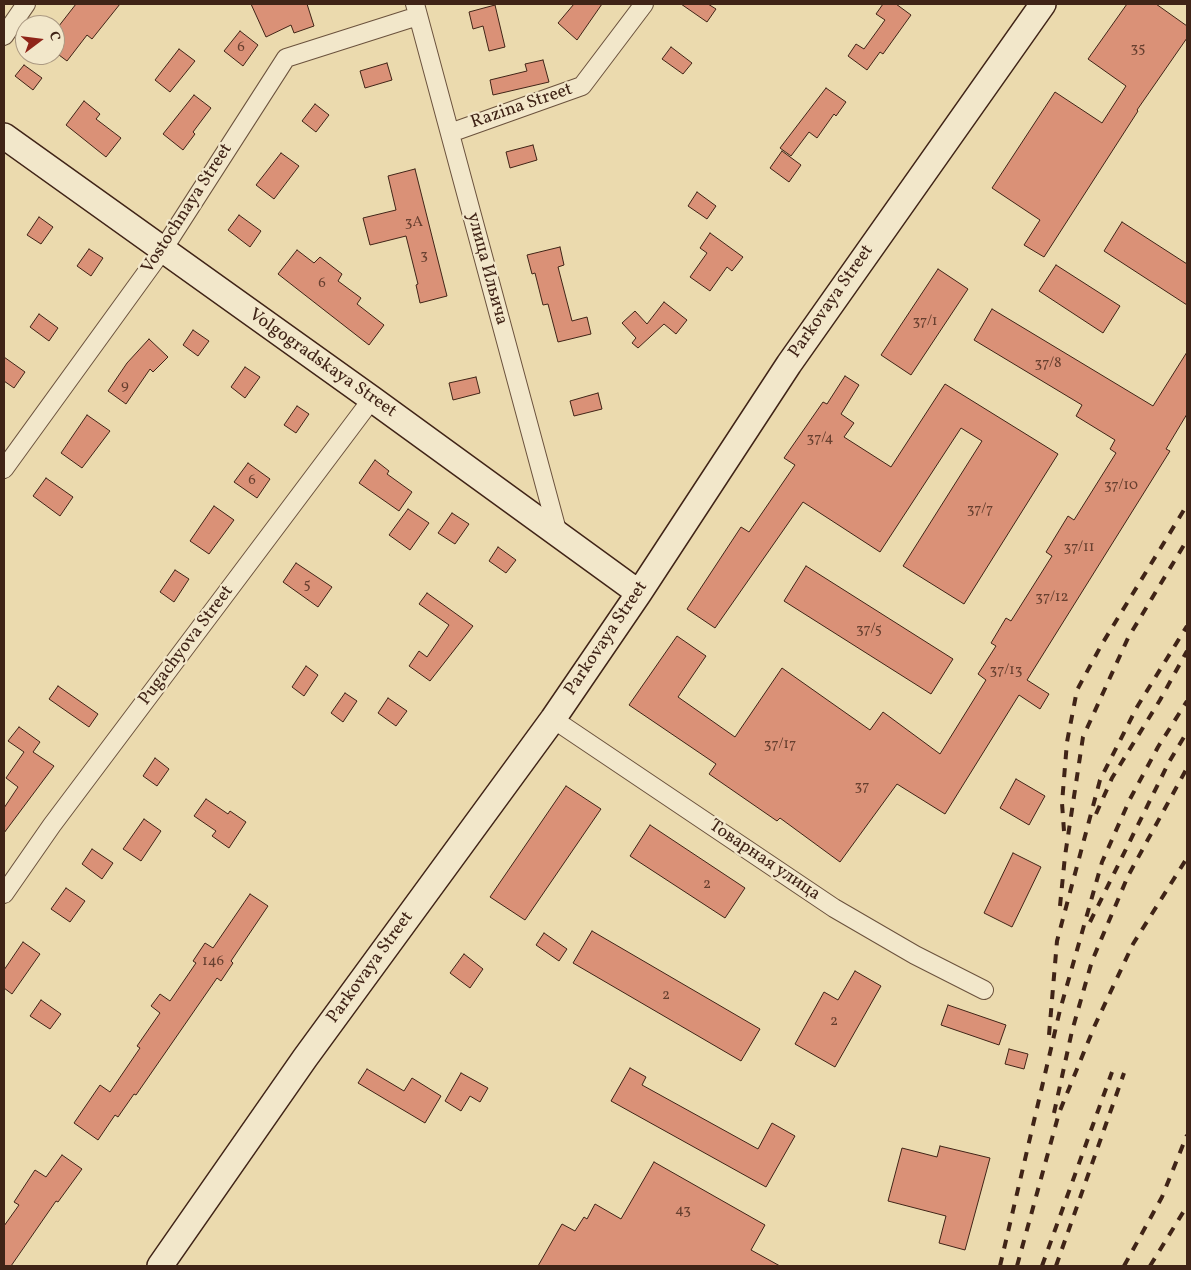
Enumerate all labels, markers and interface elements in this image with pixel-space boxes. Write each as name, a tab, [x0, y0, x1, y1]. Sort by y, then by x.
north arrow	[15, 15, 65, 65]
text: С	[44, 29, 64, 43]
house number: 6	[237, 39, 245, 57]
house number: 35	[1131, 40, 1145, 58]
street label: Razina Street	[468, 80, 576, 134]
street label: Vostochnaya Street	[138, 140, 238, 278]
street label: улица Ильича	[461, 210, 511, 328]
house number: 3А	[405, 214, 423, 232]
street label: Parkovaya Street	[785, 241, 879, 363]
house number: 3	[420, 247, 428, 265]
house number: 6	[318, 275, 326, 293]
street label: Volgogradskaya Street	[244, 305, 400, 423]
house number: 37/1	[912, 313, 938, 331]
house number: 37/8	[1034, 355, 1062, 373]
house number: 9	[121, 377, 129, 395]
house number: 37/4	[807, 430, 833, 448]
house number: 6	[248, 472, 256, 490]
house number: 37/10	[1104, 477, 1138, 495]
house number: 37/7	[967, 501, 993, 519]
house number: 37/11	[1063, 539, 1095, 557]
house number: 5	[303, 576, 311, 594]
street label: Parkovaya Street	[561, 578, 653, 700]
street label: Pugachyova Street	[135, 582, 239, 710]
house number: 37/12	[1035, 589, 1069, 607]
house number: 37/5	[856, 621, 882, 639]
house number: 37/13	[990, 662, 1022, 680]
house number: 37/17	[764, 736, 796, 754]
house number: 37	[855, 778, 869, 796]
street label: Товарная улица	[704, 816, 824, 906]
house number: 2	[703, 876, 711, 894]
street label: Parkovaya Street	[323, 908, 419, 1028]
house number: 146	[202, 953, 224, 971]
house number: 2	[662, 987, 670, 1005]
house number: 2	[830, 1013, 838, 1031]
house number: 43	[675, 1202, 691, 1220]

